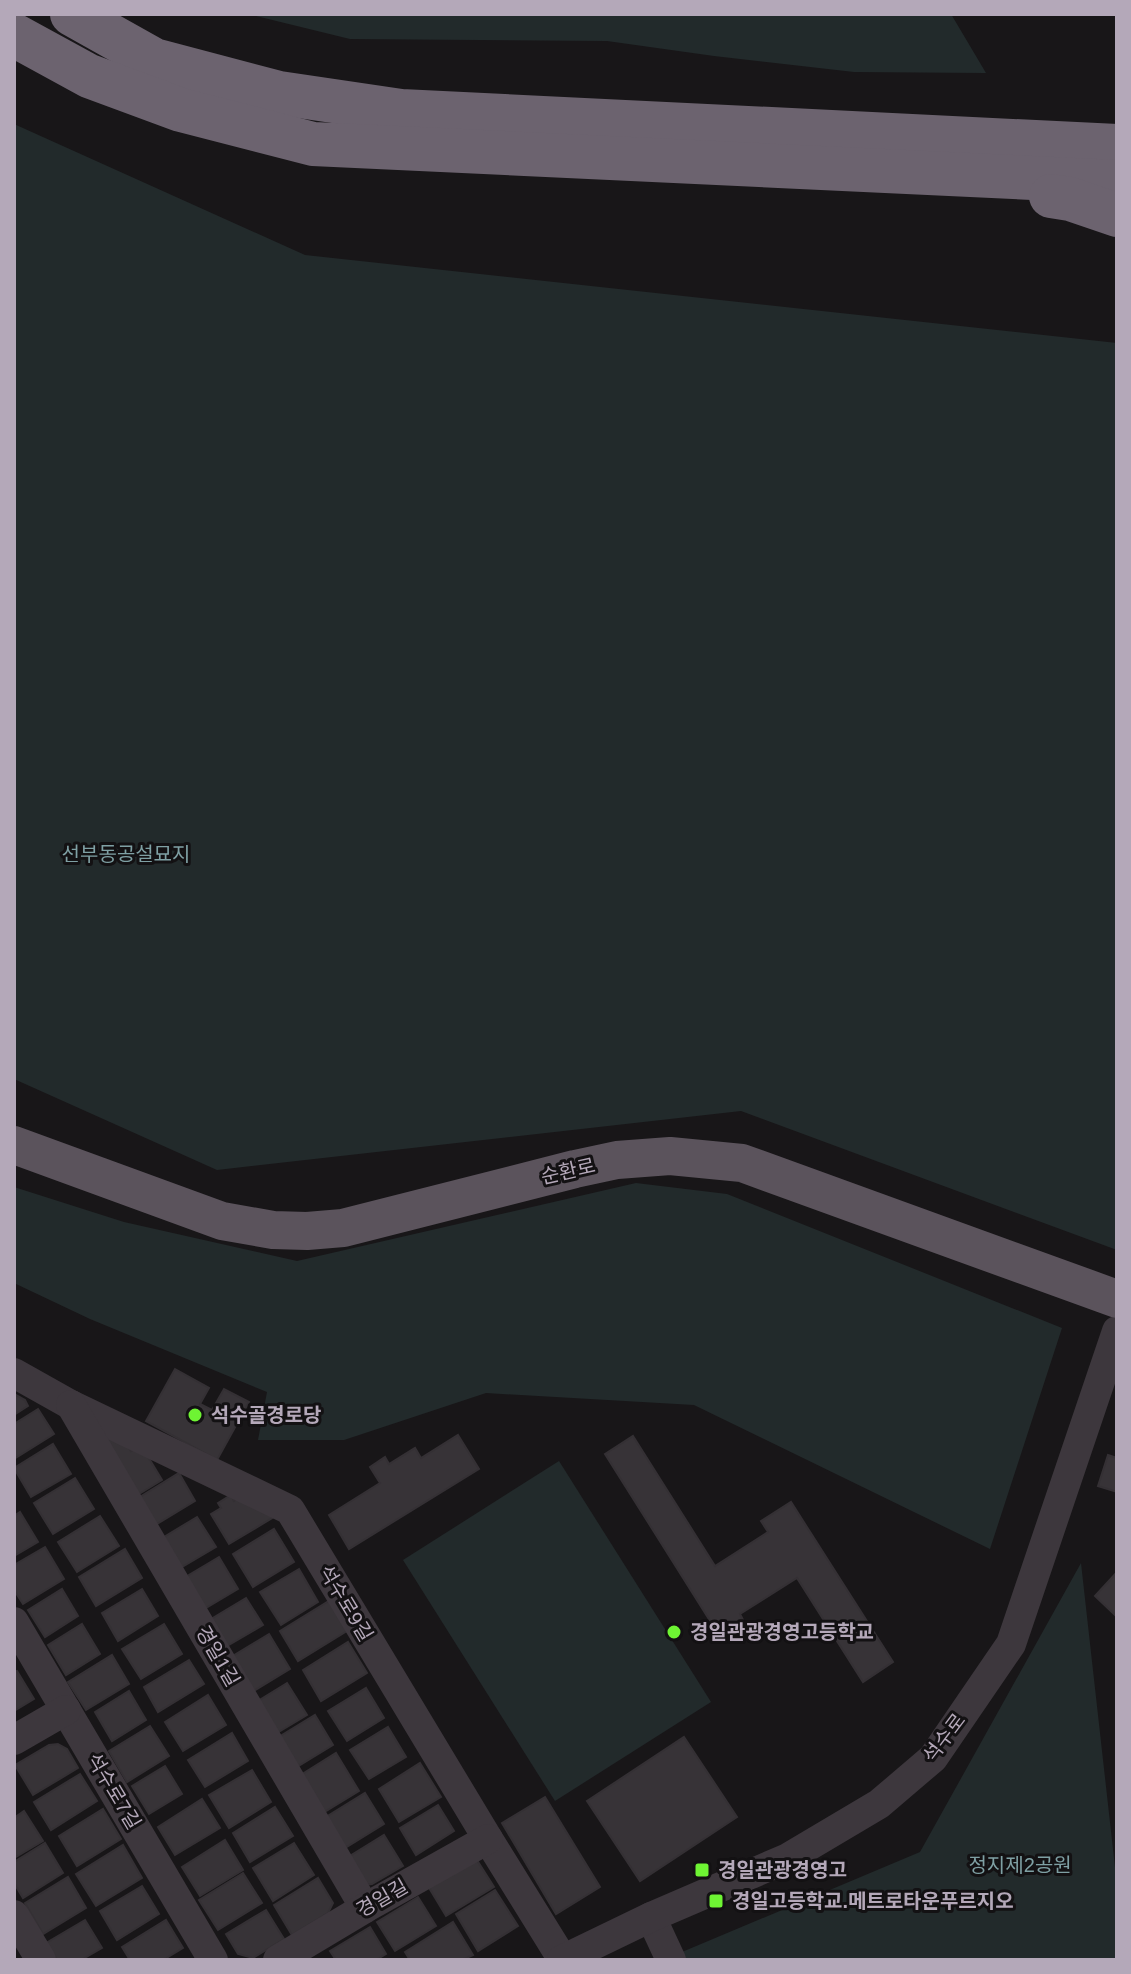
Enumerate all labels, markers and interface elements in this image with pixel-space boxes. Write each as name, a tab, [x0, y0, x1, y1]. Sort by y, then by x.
park label: 선부동공설묘지	[62, 843, 190, 865]
street label: 순환로	[539, 1154, 597, 1188]
place label: 석수골경로당	[211, 1404, 321, 1426]
marker: 석수골경로당	[186, 1406, 204, 1424]
street label: 석수로9길	[315, 1561, 377, 1645]
place label: 경일관광경영고등학교	[690, 1621, 874, 1643]
street label: 경일1길	[192, 1622, 244, 1690]
marker: 경일관광경영고등학교	[665, 1623, 683, 1641]
street label: 석수로	[919, 1709, 969, 1767]
street label: 석수로7길	[83, 1749, 145, 1833]
park label: 정지제2공원	[968, 1854, 1072, 1876]
place label: 경일관광경영고	[718, 1859, 847, 1881]
marker: 경일관광경영고	[693, 1861, 711, 1879]
street label: 경일길	[353, 1875, 411, 1921]
place label: 경일고등학교.메트로타운푸르지오	[732, 1890, 1014, 1912]
marker: 경일고등학교.메트로타운푸르지오	[707, 1892, 725, 1910]

